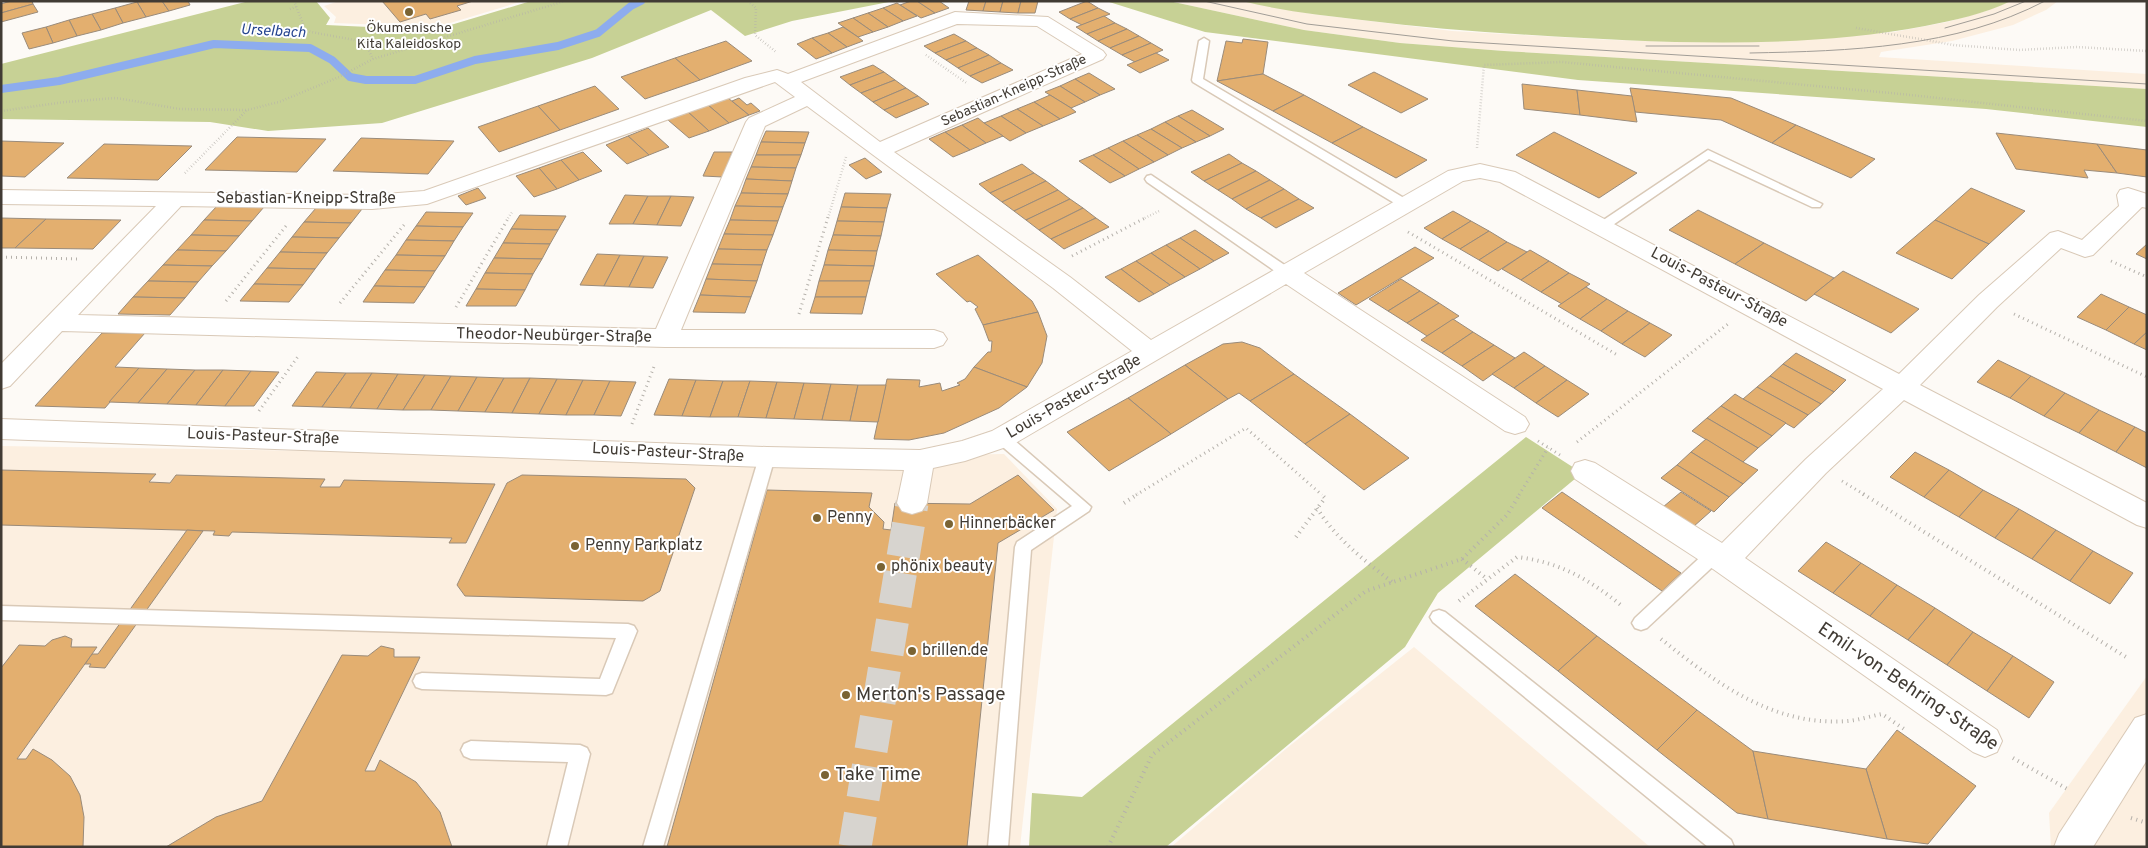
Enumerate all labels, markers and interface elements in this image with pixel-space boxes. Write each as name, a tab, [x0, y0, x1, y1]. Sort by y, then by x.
marker: Ökumenische Kita Kaleidoskop	[403, 6, 415, 18]
place label: Ökumenische Kita Kaleidoskop	[357, 19, 461, 53]
water label: Urselbach	[240, 21, 306, 43]
street label: Sebastian-Kneipp-Straße	[939, 51, 1089, 131]
street label: Sebastian-Kneipp-Straße	[216, 189, 396, 209]
street label: Louis-Pasteur-Straße	[1647, 243, 1791, 333]
street label: Theodor-Neubürger-Straße	[456, 324, 652, 348]
street label: Louis-Pasteur-Straße	[1003, 350, 1145, 444]
street label: Louis-Pasteur-Straße	[186, 424, 340, 450]
street label: Louis-Pasteur-Straße	[591, 439, 745, 467]
place label: Penny	[827, 508, 873, 528]
marker: Penny	[811, 512, 823, 524]
place label: Hinnerbäcker	[959, 514, 1056, 534]
marker: Hinnerbäcker	[943, 518, 955, 530]
place label: Penny Parkplatz	[585, 536, 703, 556]
marker: Penny Parkplatz	[569, 540, 581, 552]
place label: phönix beauty	[891, 557, 993, 577]
marker: phönix beauty	[875, 561, 887, 573]
street label: Emil-von-Behring-Straße	[1813, 617, 2003, 757]
place label: brillen.de	[922, 641, 988, 661]
marker: brillen.de	[906, 645, 918, 657]
place label: Merton's Passage	[856, 683, 1005, 707]
marker: Merton's Passage	[840, 689, 852, 701]
place label: Take Time	[835, 763, 921, 787]
marker: Take Time	[819, 769, 831, 781]

